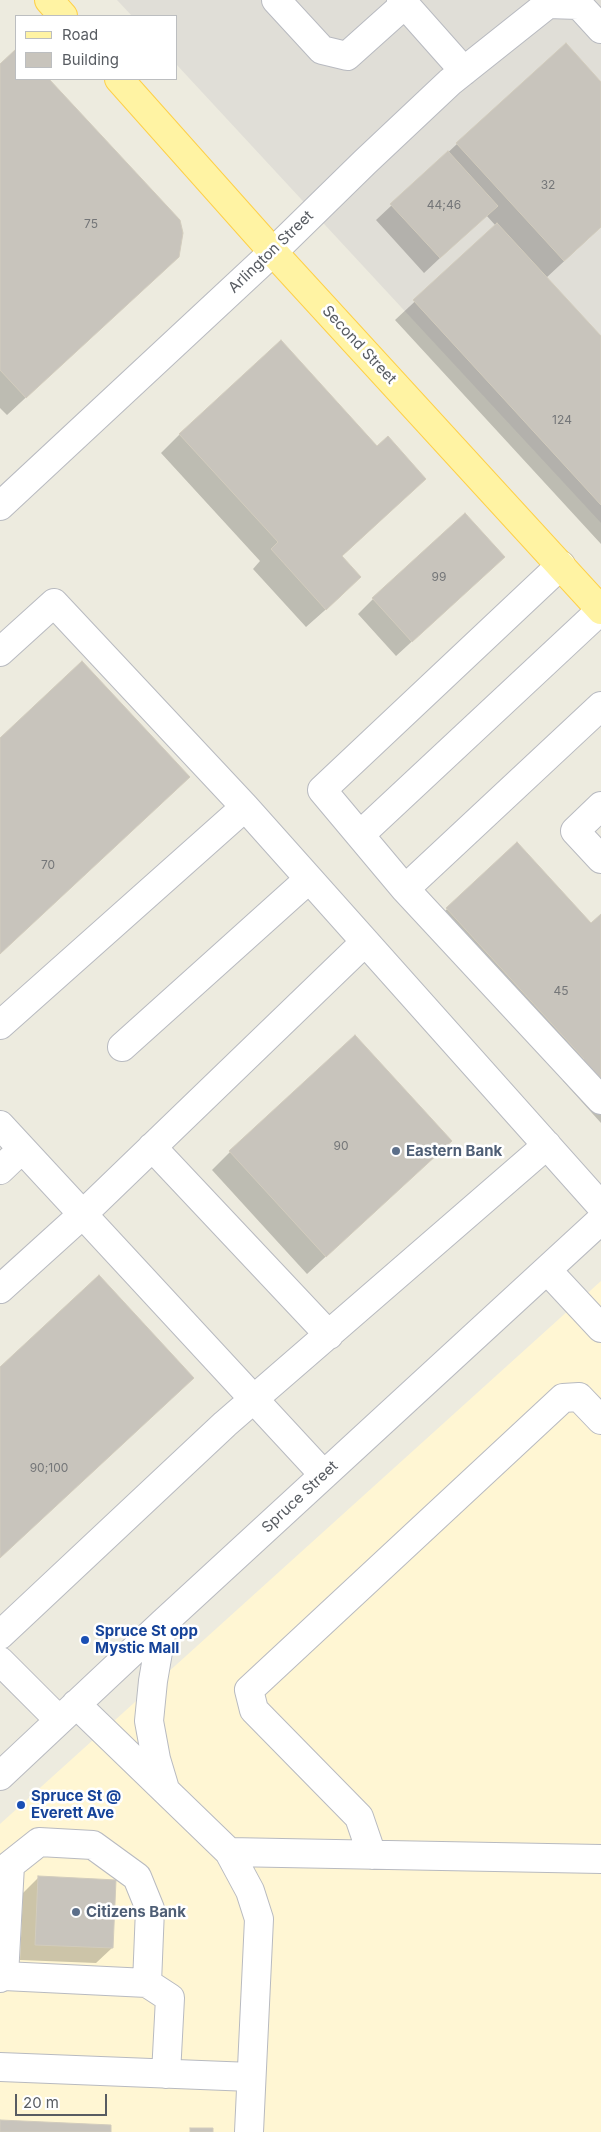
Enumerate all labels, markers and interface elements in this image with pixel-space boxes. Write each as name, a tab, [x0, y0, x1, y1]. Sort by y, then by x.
legend	[15, 15, 178, 80]
text: Road	[62, 25, 98, 44]
text: Building	[62, 50, 119, 69]
house number: 32	[541, 178, 555, 192]
house number: 44;46	[427, 198, 461, 212]
street label: Arlington Street	[225, 207, 317, 297]
house number: 75	[84, 217, 98, 231]
street label: Second Street	[318, 302, 400, 388]
house number: 124	[552, 413, 572, 427]
house number: 99	[432, 570, 446, 584]
house number: 70	[41, 858, 55, 872]
house number: 45	[553, 984, 569, 998]
house number: 90	[333, 1139, 349, 1153]
place label: Eastern Bank	[406, 1142, 502, 1160]
marker: Eastern Bank	[390, 1145, 402, 1157]
street label: Spruce Street	[258, 1457, 342, 1537]
house number: 90;100	[30, 1461, 68, 1475]
place label: Spruce St opp Mystic Mall	[95, 1622, 198, 1657]
marker: Spruce St opp Mystic Mall	[79, 1634, 91, 1646]
place label: Spruce St @ Everett Ave	[31, 1787, 121, 1822]
marker: Spruce St @ Everett Ave	[15, 1799, 27, 1811]
place label: Citizens Bank	[86, 1903, 186, 1921]
marker: Citizens Bank	[70, 1906, 82, 1918]
scale bar	[18, 2084, 110, 2116]
text: 20 m	[23, 2093, 59, 2112]

